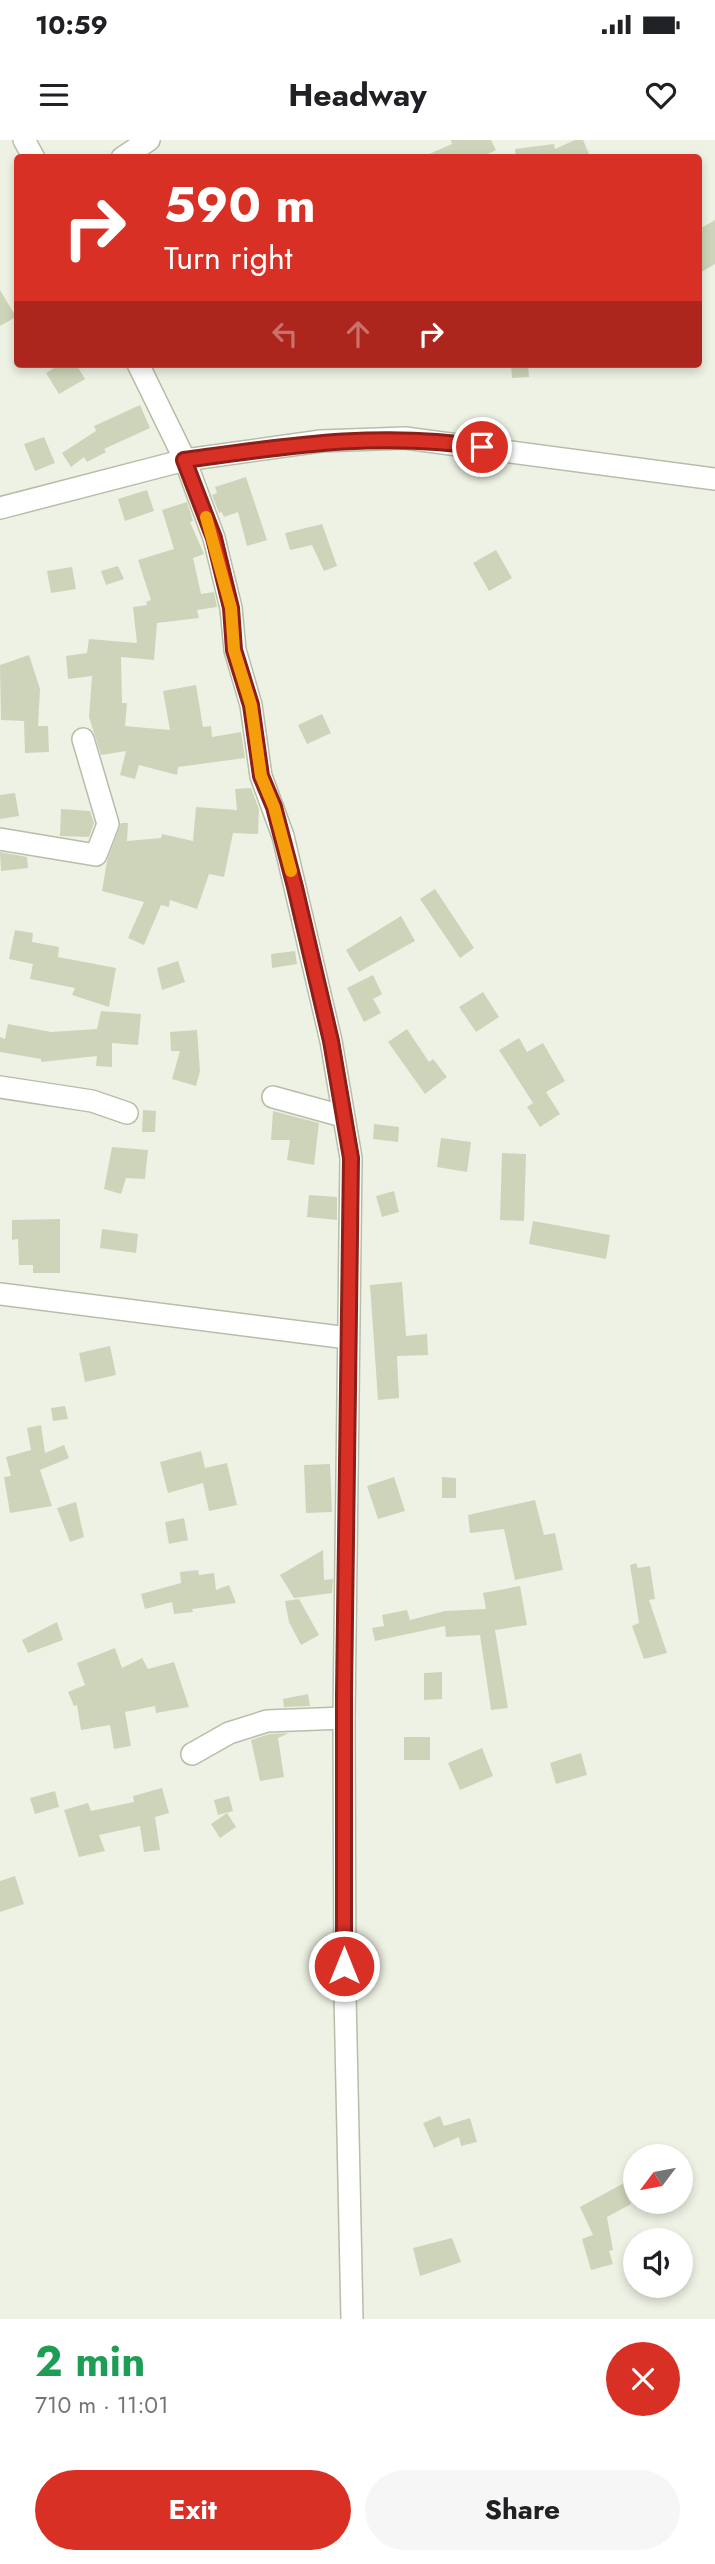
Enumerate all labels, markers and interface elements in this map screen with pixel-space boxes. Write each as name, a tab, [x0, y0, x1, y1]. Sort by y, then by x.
text: 10:59	[35, 6, 108, 44]
text: Headway	[288, 72, 427, 118]
icon: menu	[35, 76, 73, 114]
icon: heart	[642, 76, 680, 114]
text: 590 m	[164, 170, 316, 240]
icon: right	[49, 182, 140, 273]
text: Turn right	[164, 235, 293, 281]
icon: left	[266, 315, 304, 353]
icon: ahead	[339, 315, 377, 353]
icon: right	[412, 315, 450, 353]
pin	[452, 417, 512, 477]
icon: arrive	[463, 428, 501, 466]
position arrow	[307, 1929, 381, 2003]
north arrow	[623, 2144, 693, 2214]
map controls	[623, 2144, 693, 2298]
button: sound	[623, 2228, 693, 2298]
text: 2 min	[35, 2331, 145, 2392]
button: close	[606, 2342, 680, 2416]
text: 710 m · 11:01	[35, 2388, 169, 2422]
button: Exit	[35, 2470, 351, 2550]
button: Share	[365, 2470, 680, 2550]

